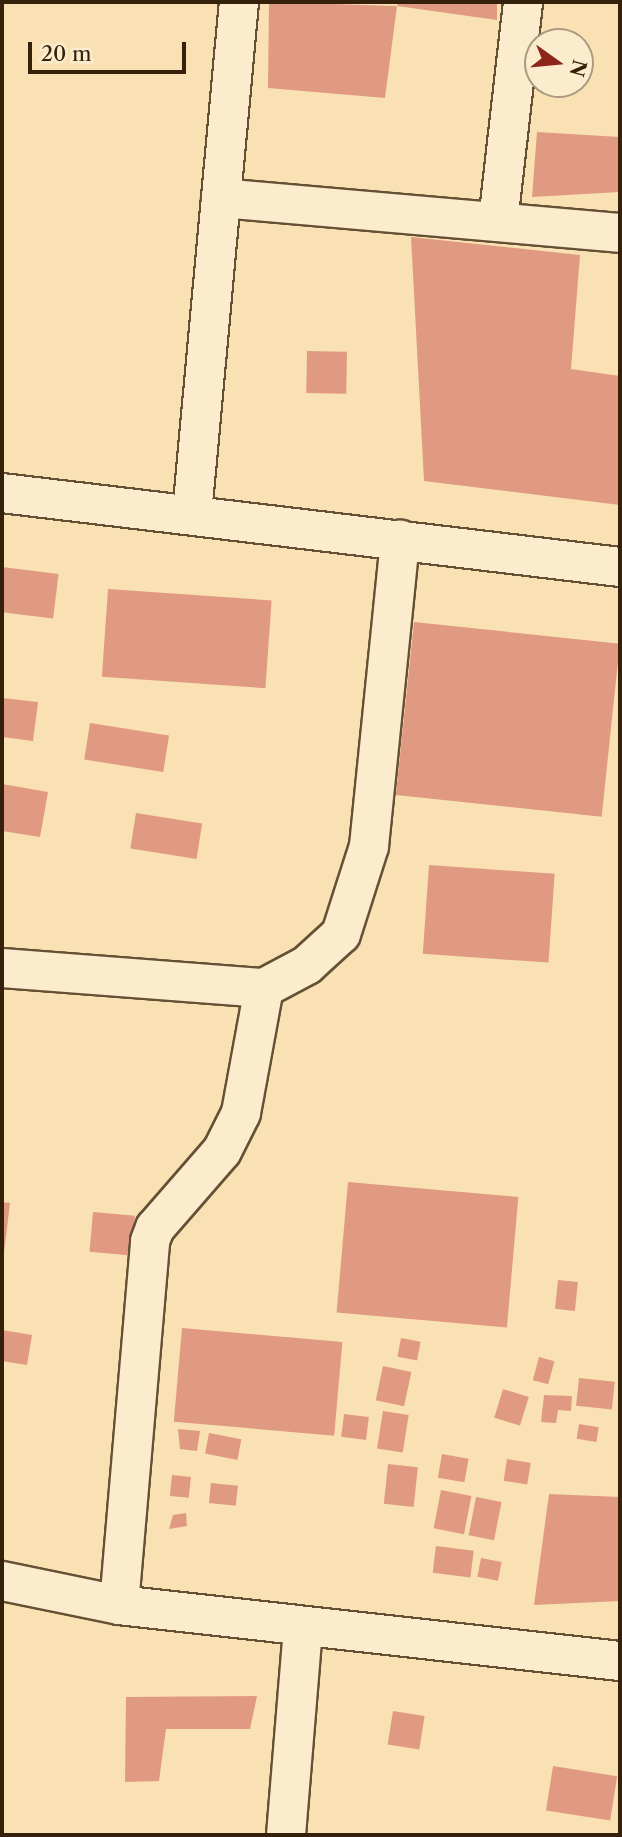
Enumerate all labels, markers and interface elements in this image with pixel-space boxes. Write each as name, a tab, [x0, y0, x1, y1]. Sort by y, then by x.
scale bar	[32, 28, 189, 72]
north arrow	[524, 28, 594, 98]
text: 20 m	[41, 41, 92, 66]
text: N	[565, 57, 591, 79]

